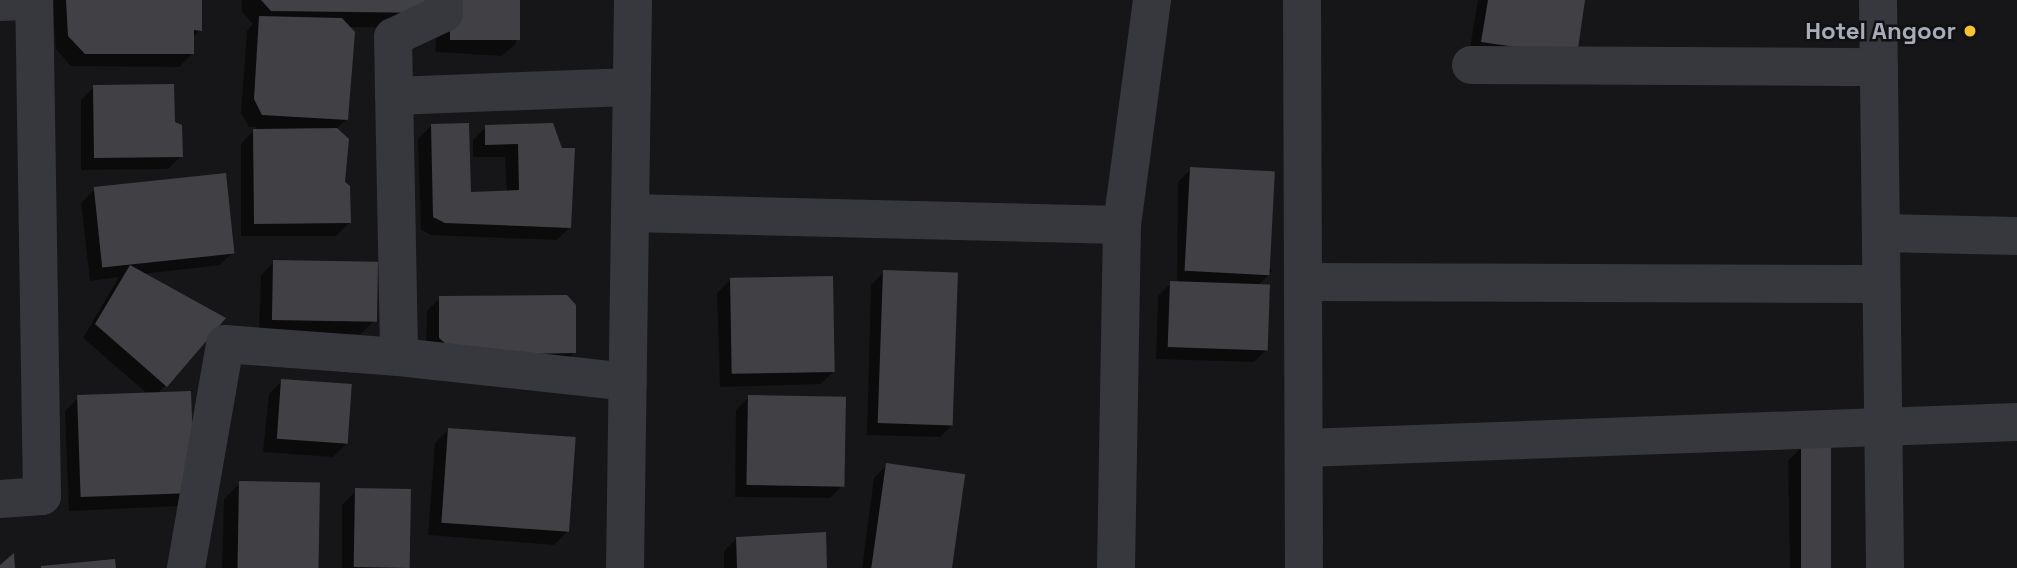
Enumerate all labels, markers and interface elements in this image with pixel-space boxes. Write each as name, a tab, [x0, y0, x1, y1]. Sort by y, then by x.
place label: Hotel Angoor	[1805, 17, 1956, 45]
marker: Hotel Angoor	[1962, 23, 1978, 39]

